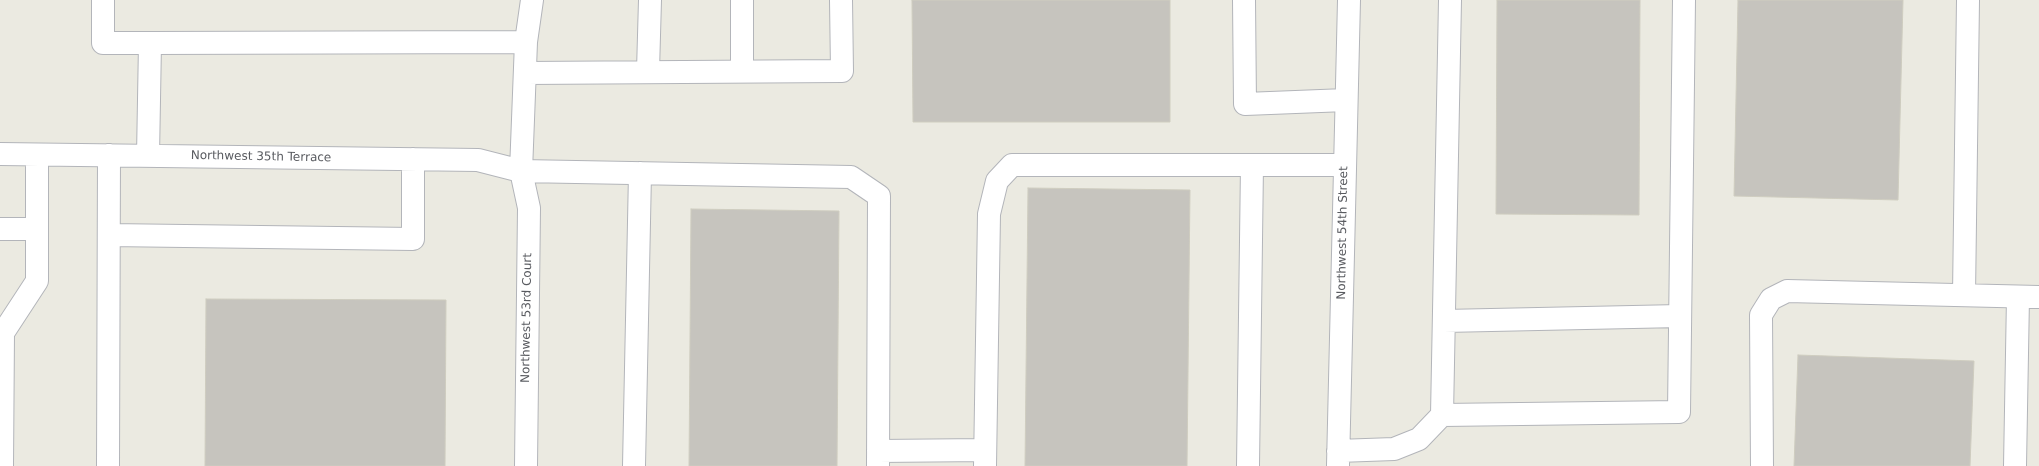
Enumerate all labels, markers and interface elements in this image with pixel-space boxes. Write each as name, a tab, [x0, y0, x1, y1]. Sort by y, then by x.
street label: Northwest 35th Terrace	[191, 149, 331, 165]
street label: Northwest 54th Street	[1335, 166, 1351, 300]
street label: Northwest 53rd Court	[519, 253, 535, 383]

